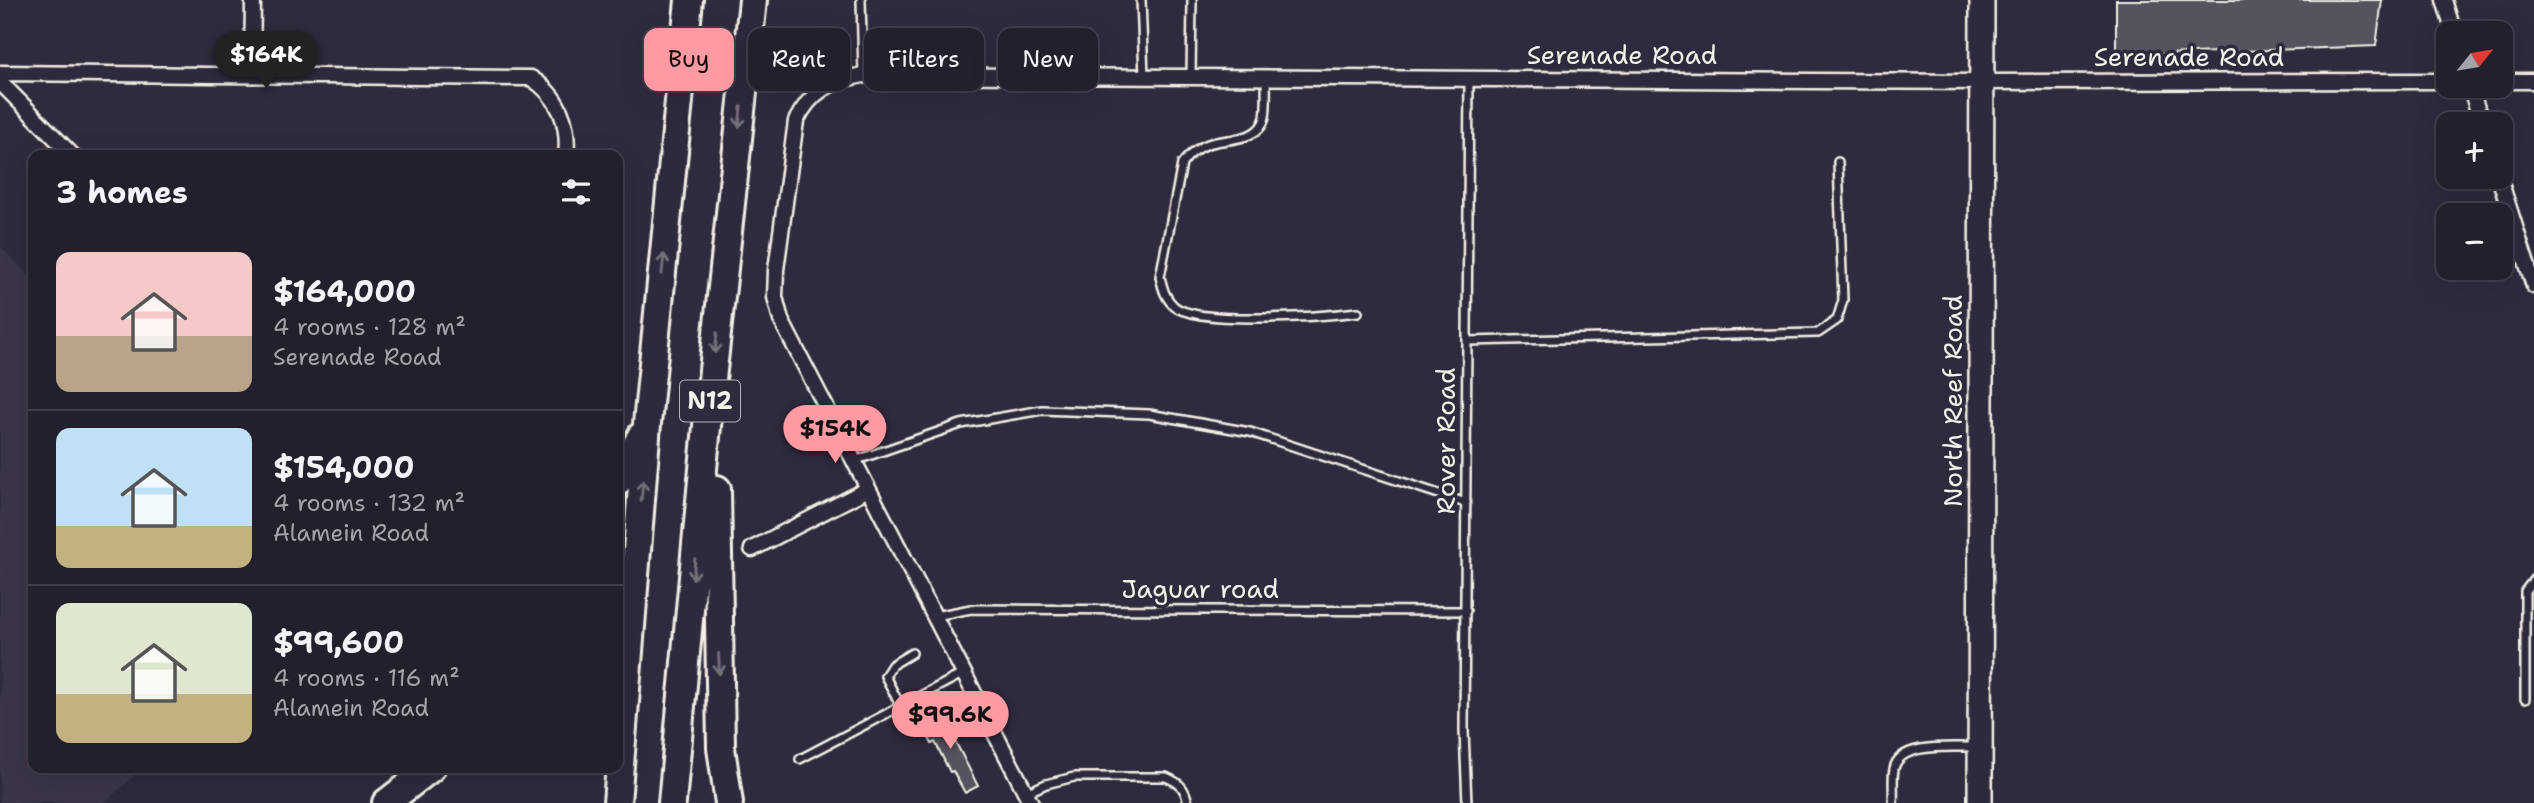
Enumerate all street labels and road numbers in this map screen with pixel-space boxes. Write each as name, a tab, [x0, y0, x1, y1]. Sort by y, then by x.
street label: Serenade Road	[1527, 37, 1717, 72]
street label: Serenade Road	[2094, 39, 2284, 74]
street label: North Reef Road	[1935, 295, 1970, 507]
street label: Rover Road	[1428, 368, 1463, 514]
road number: N12	[680, 380, 740, 422]
street label: Jaguar road	[1121, 571, 1279, 606]

